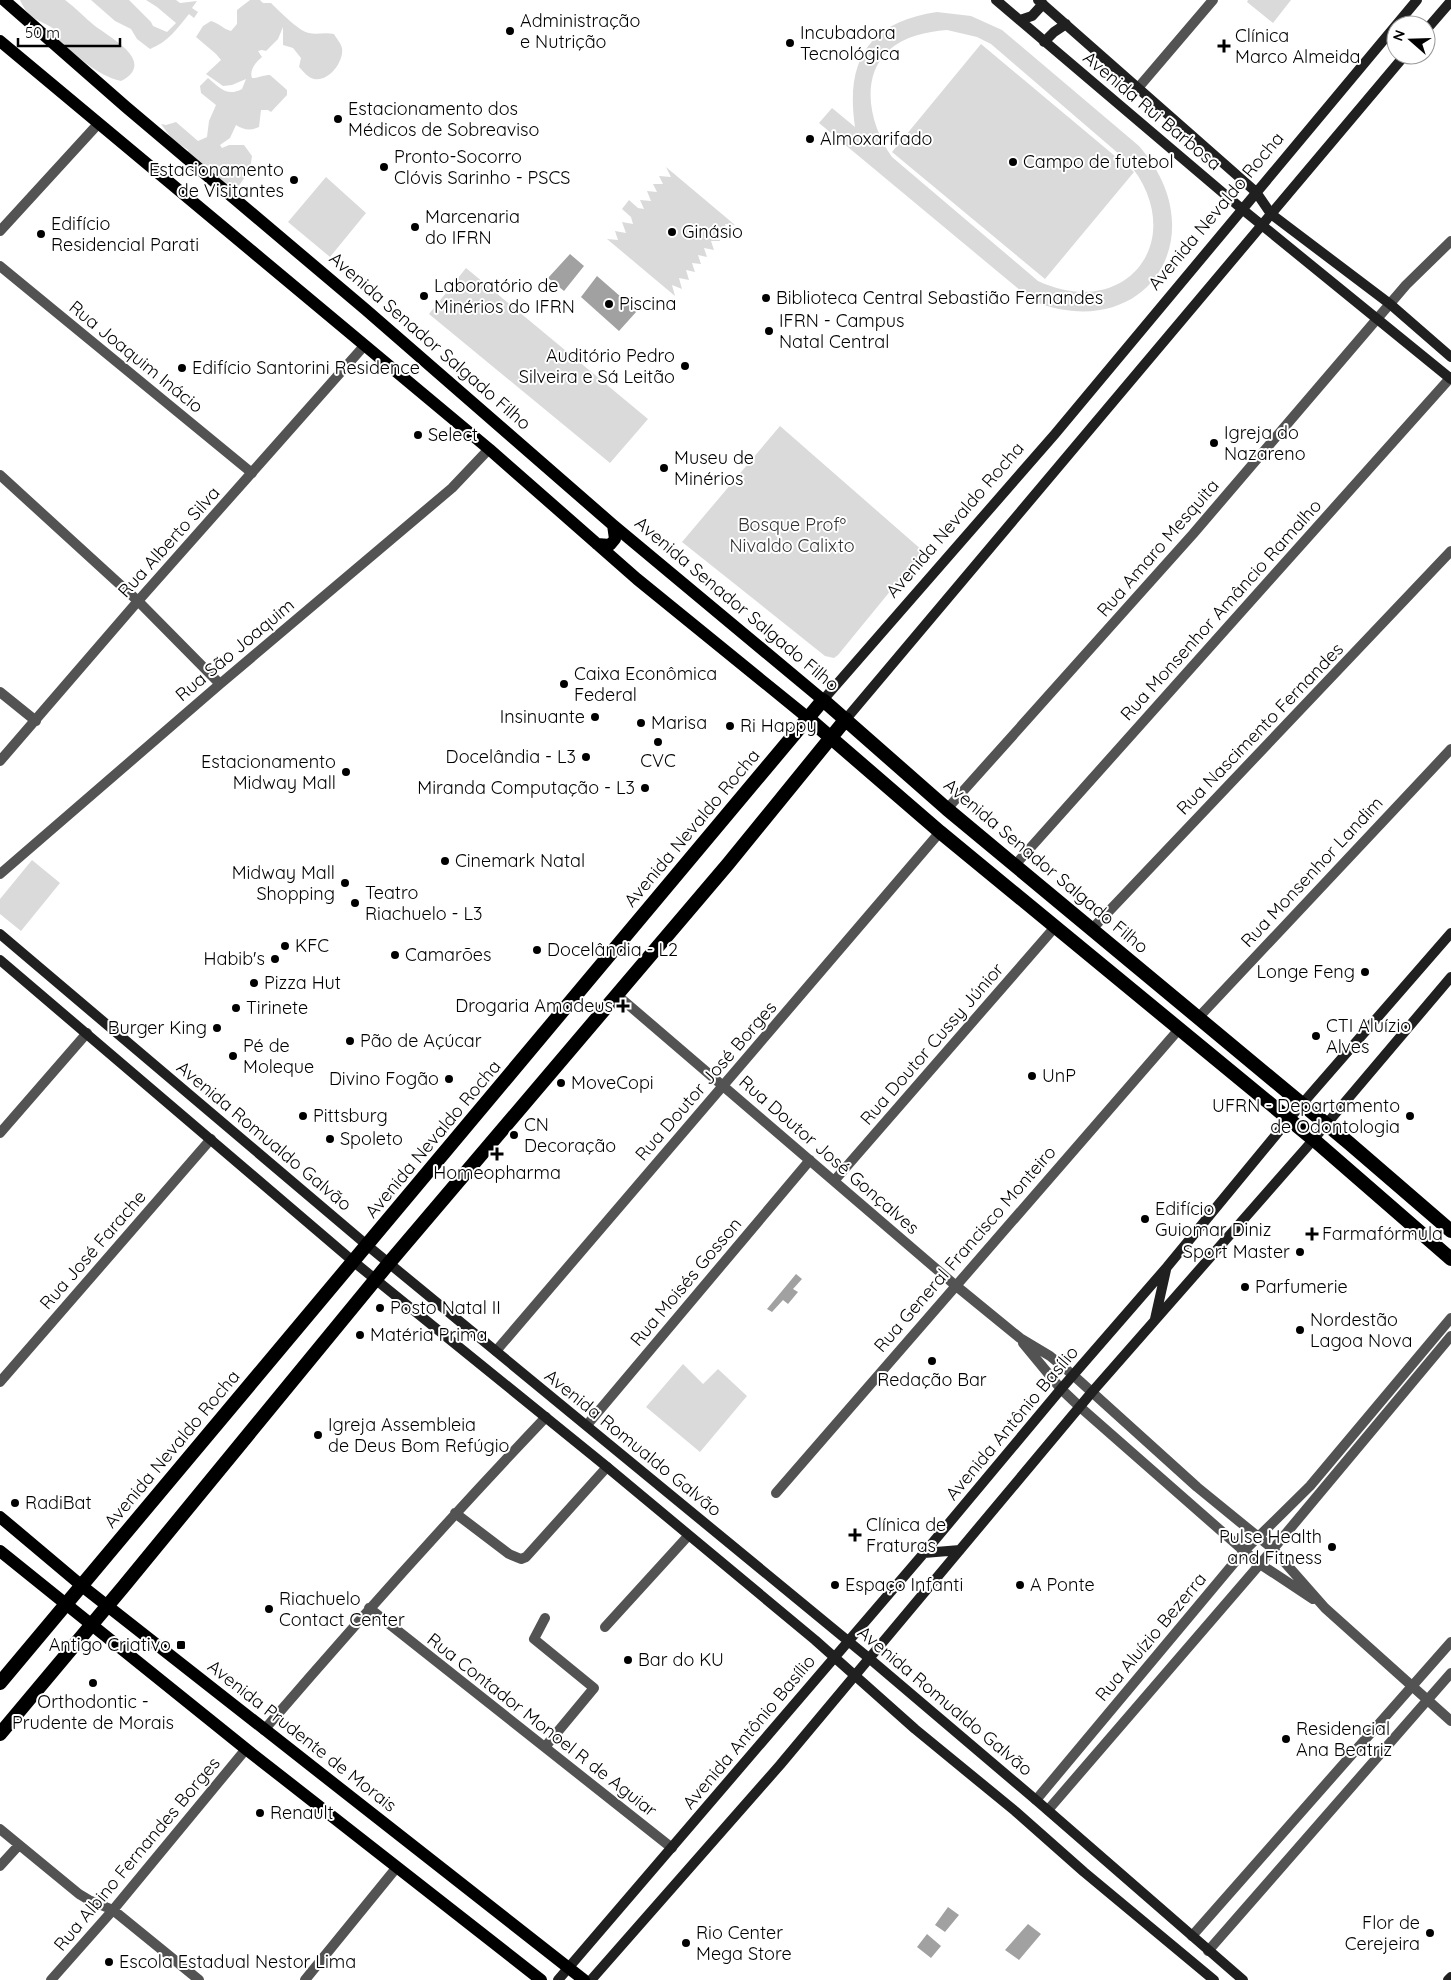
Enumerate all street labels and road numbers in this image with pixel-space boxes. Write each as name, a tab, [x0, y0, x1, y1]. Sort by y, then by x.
street label: Avenida Rui Barbosa	[1078, 46, 1226, 175]
street label: Avenida Nevaldo Rocha	[1143, 127, 1288, 294]
street label: Avenida Senador Salgado Filho	[325, 247, 536, 435]
street label: Rua Joaquim Inácio	[64, 295, 208, 418]
street label: Avenida Nevaldo Rocha	[881, 437, 1029, 602]
street label: Rua Amaro Mesquita	[1092, 474, 1224, 621]
street label: Rua Alberto Silva	[113, 481, 225, 602]
street label: Rua Monsenhor Amâncio Ramalho	[1115, 494, 1326, 725]
street label: Avenida Senador Salgado Filho	[630, 511, 844, 696]
street label: Rua São Joaquim	[171, 593, 299, 706]
street label: Rua Nascimento Fernandes	[1171, 638, 1348, 820]
street label: Avenida Nevaldo Rocha	[619, 744, 764, 911]
street label: Avenida Senador Salgado Filho	[939, 773, 1153, 958]
street label: Rua Monsenhor Landim	[1236, 791, 1388, 952]
street label: Rua Doutor Cussy Júnior	[855, 958, 1008, 1130]
street label: Rua Doutor José Borges	[630, 996, 781, 1165]
street label: Avenida Nevaldo Rocha	[360, 1055, 505, 1222]
street label: Avenida Romualdo Galvão	[172, 1056, 357, 1216]
street label: Rua Doutor José Gonçalves	[734, 1070, 924, 1239]
street label: Rua General Francisco Monteiro	[869, 1141, 1061, 1357]
street label: Rua José Farache	[35, 1185, 151, 1314]
street label: Rua Moisés Gosson	[625, 1213, 746, 1351]
street label: Avenida Antônio Basílio	[940, 1341, 1083, 1505]
street label: Avenida Romualdo Galvão	[540, 1364, 727, 1521]
street label: Avenida Nevaldo Rocha	[99, 1365, 244, 1532]
street label: Rua Aluízio Bezerra	[1090, 1568, 1211, 1706]
street label: Avenida Romualdo Galvão	[853, 1621, 1038, 1781]
street label: Rua Contador Monoel R de Aguiar	[423, 1628, 662, 1822]
street label: Avenida Antônio Basílio	[677, 1650, 820, 1814]
street label: Avenida Prudente de Morais	[203, 1655, 402, 1817]
street label: Rua Albino Fernandes Borges	[49, 1752, 225, 1956]

